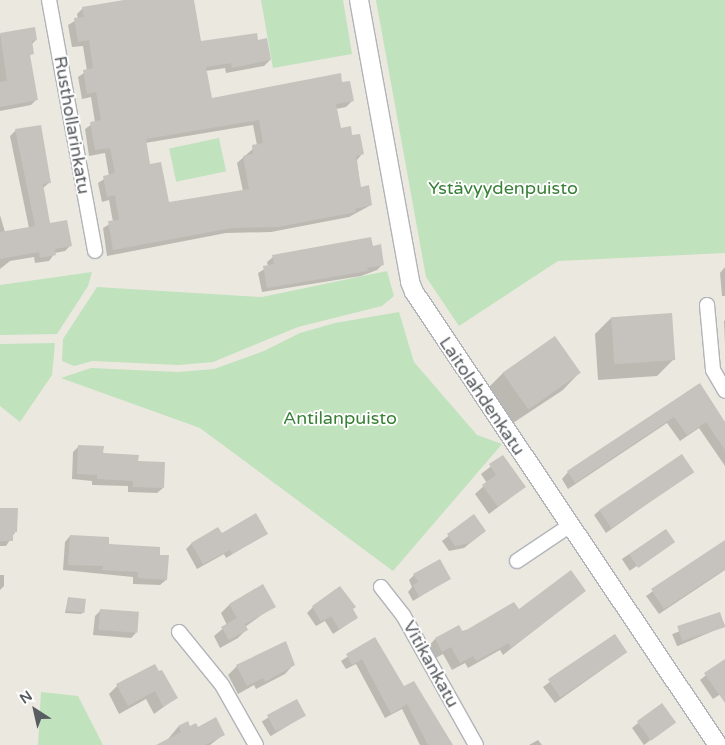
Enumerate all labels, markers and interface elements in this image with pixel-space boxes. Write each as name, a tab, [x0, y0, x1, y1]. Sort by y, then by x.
street label: Rusthollarinkatu	[49, 54, 95, 196]
park label: Ystävyydenpuisto	[428, 177, 578, 199]
street label: Laitolahdenkatu	[434, 333, 530, 459]
park label: Antilanpuisto	[283, 407, 397, 429]
street label: Vitikankatu	[398, 617, 464, 711]
north arrow	[10, 685, 60, 735]
text: N	[17, 687, 36, 707]

